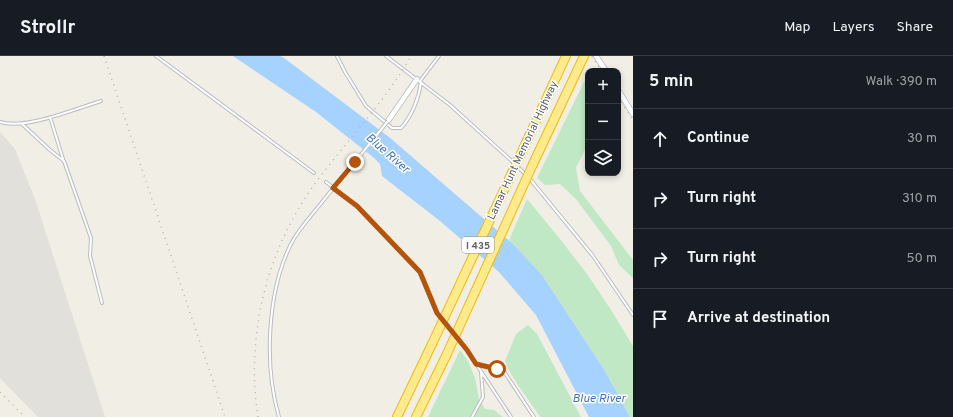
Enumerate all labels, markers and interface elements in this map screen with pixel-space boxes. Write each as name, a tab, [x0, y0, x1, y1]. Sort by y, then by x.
text: Strollr	[20, 16, 75, 40]
text: Map	[784, 19, 810, 36]
text: Layers	[832, 19, 874, 36]
text: Share	[896, 19, 933, 36]
map controls	[585, 68, 621, 176]
button: +	[585, 68, 621, 104]
text: 5 min	[649, 71, 693, 93]
text: Walk · 390 m	[866, 74, 937, 90]
street label: Lamar Hunt Memorial Highway	[484, 79, 561, 222]
button: −	[585, 104, 621, 140]
icon: ahead	[649, 128, 671, 150]
text: Continue	[687, 129, 749, 148]
water label: Blue River	[362, 130, 414, 178]
text: 30 m	[907, 131, 937, 147]
button: layers	[585, 140, 621, 176]
route end	[346, 153, 364, 171]
icon: right	[649, 188, 671, 210]
text: Turn right	[687, 189, 756, 208]
text: 310 m	[902, 191, 937, 207]
road number: I 435	[462, 237, 494, 253]
icon: right	[649, 248, 671, 270]
text: Turn right	[687, 249, 756, 268]
text: 50 m	[907, 251, 937, 267]
icon: arrive	[649, 308, 671, 330]
text: Arrive at destination	[687, 309, 830, 328]
route start	[488, 360, 506, 378]
water label: Blue River	[572, 391, 627, 407]

